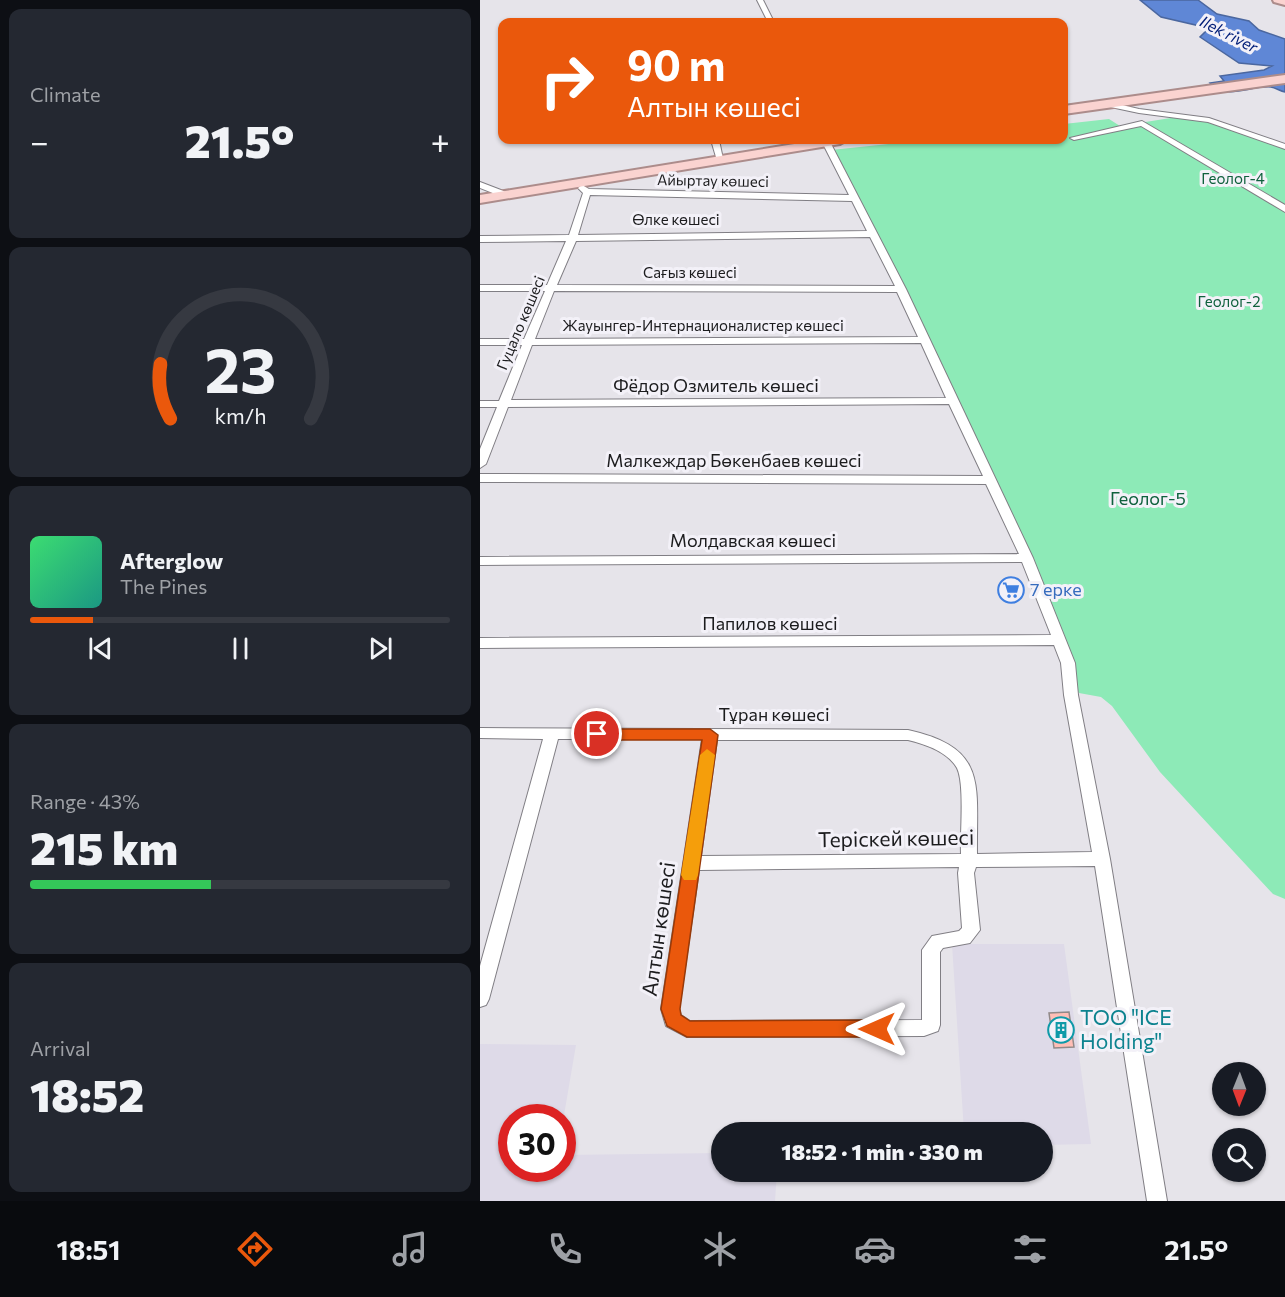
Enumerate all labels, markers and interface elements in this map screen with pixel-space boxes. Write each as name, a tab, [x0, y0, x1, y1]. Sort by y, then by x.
water label: Ilek river	[1197, 11, 1262, 56]
text: 90 m	[627, 38, 726, 90]
icon: right	[528, 42, 606, 120]
text: Climate	[30, 82, 100, 106]
text: Алтын көшесі	[627, 90, 801, 123]
text: 21.5°	[185, 112, 295, 167]
text: −	[30, 120, 49, 161]
text: +	[431, 120, 450, 161]
park label: Геолог-4	[1201, 169, 1265, 187]
street label: Айыртау көшесі	[657, 170, 769, 190]
street label: Өлке көшесі	[632, 210, 720, 228]
street label: Сағыз көшесі	[643, 263, 737, 281]
street label: Гуцало көшесі	[492, 273, 548, 372]
park label: Геолог-2	[1198, 292, 1260, 310]
street label: Жауынгер-Интернационалистер көшесі	[562, 316, 844, 334]
text: 23	[204, 330, 276, 406]
street label: Фёдор Озмитель көшесі	[613, 374, 819, 396]
text: km/h	[214, 403, 266, 429]
street label: Малкеждар Бөкенбаев көшесі	[606, 449, 862, 471]
park label: Геолог-5	[1110, 487, 1186, 509]
street label: Молдавская көшесі	[670, 529, 836, 551]
text: Afterglow	[120, 547, 223, 574]
text: The Pines	[120, 574, 207, 598]
supermarket icon: 7 ерке	[996, 575, 1026, 605]
place label: 7 ерке	[1030, 578, 1082, 600]
street label: Папилов көшесі	[702, 612, 838, 634]
icon: previous	[84, 632, 117, 665]
icon: pause	[224, 632, 257, 665]
icon: next	[364, 632, 397, 665]
street label: Тұран көшесі	[718, 703, 830, 725]
pin	[571, 708, 622, 759]
icon: arrive	[580, 717, 613, 750]
text: Range · 43%	[30, 789, 140, 813]
text: 215 km	[30, 819, 178, 874]
street label: Теріскей көшесі	[818, 824, 974, 851]
street label: Алтын көшесі	[636, 860, 679, 998]
position arrow	[845, 997, 909, 1061]
place label: ТОО "ICE Holding"	[1080, 1004, 1172, 1053]
building icon: ТОО "ICE Holding"	[1046, 1015, 1076, 1045]
text: Arrival	[30, 1036, 91, 1060]
north arrow	[1212, 1062, 1266, 1116]
map controls	[1212, 1062, 1266, 1182]
text: 18:52	[30, 1066, 144, 1121]
speed limit sign: 30	[498, 1104, 576, 1182]
button: search	[1212, 1128, 1266, 1182]
text: 18:52 · 1 min · 330 m	[781, 1138, 983, 1165]
icon: directions	[234, 1228, 276, 1270]
icon: music	[389, 1228, 431, 1270]
icon: phone	[544, 1228, 586, 1270]
icon: climate	[699, 1228, 741, 1270]
icon: car	[854, 1228, 896, 1270]
icon: filters	[1009, 1228, 1051, 1270]
text: 18:51	[57, 1233, 121, 1266]
text: 21.5°	[1164, 1233, 1228, 1266]

